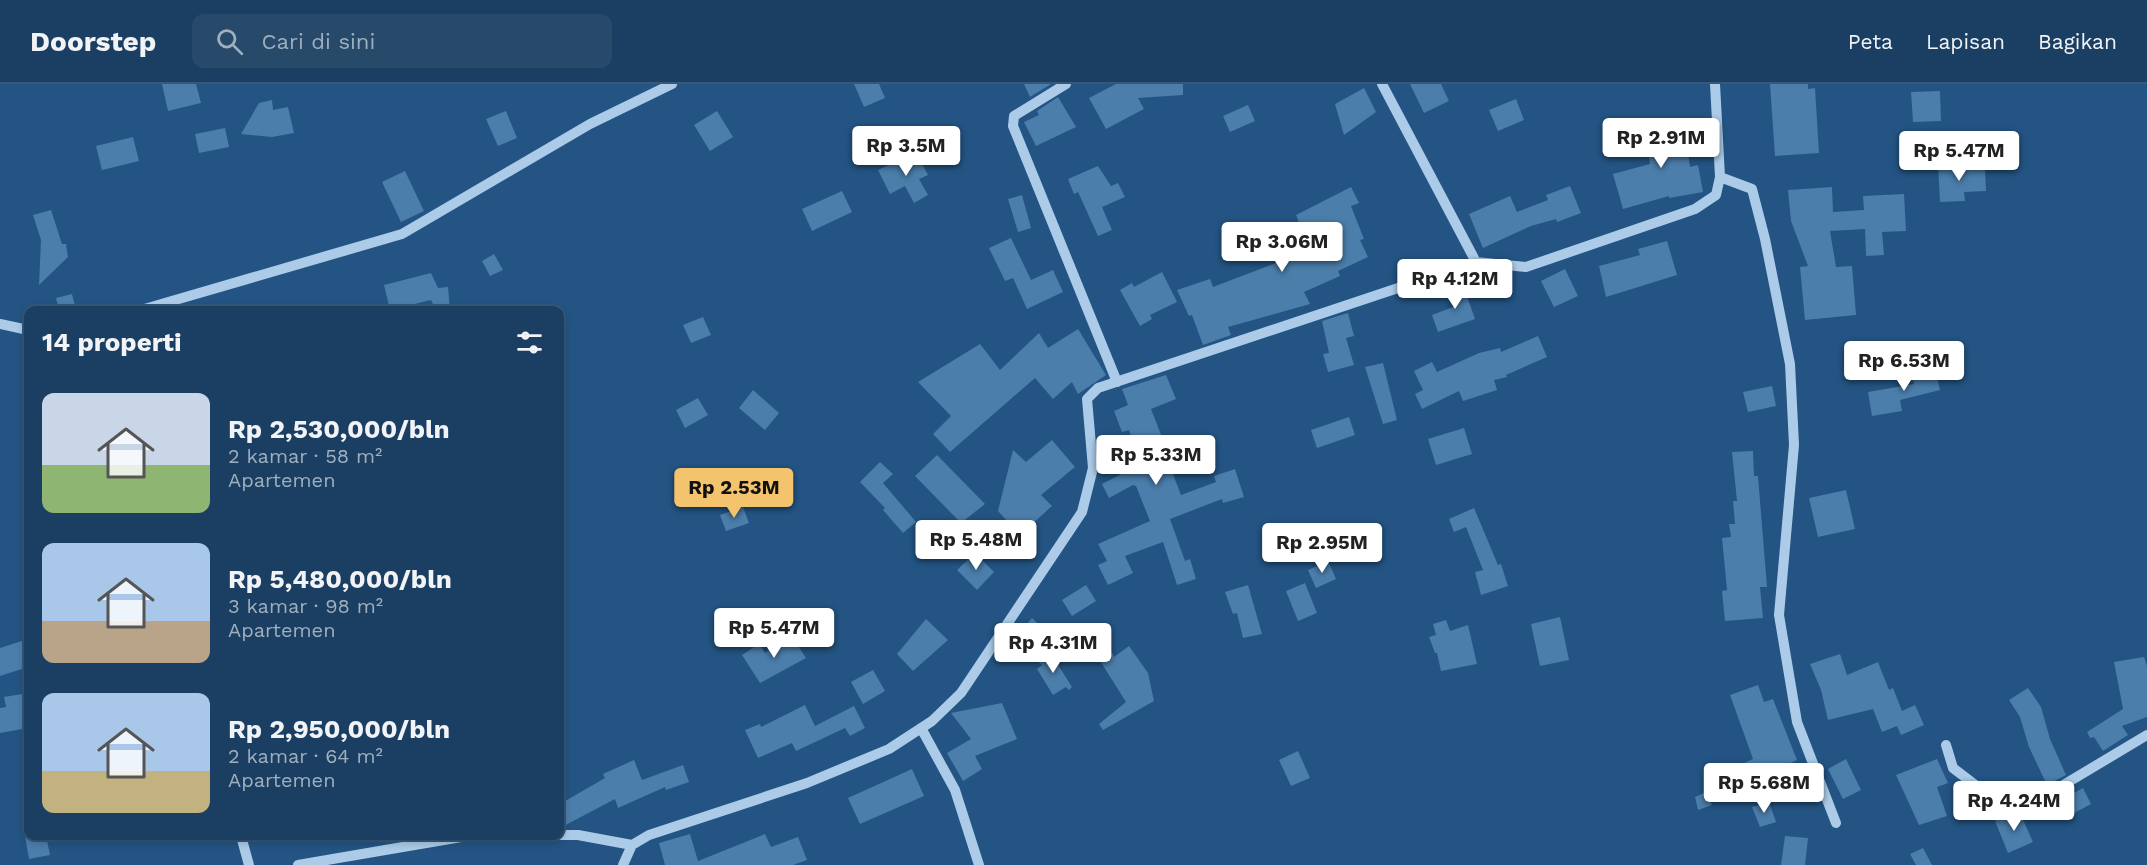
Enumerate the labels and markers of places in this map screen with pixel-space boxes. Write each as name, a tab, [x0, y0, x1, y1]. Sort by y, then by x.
pin: Rp 2.91M	[1599, 118, 1723, 169]
pin: Rp 3.5M	[851, 126, 961, 177]
pin: Rp 5.47M	[1897, 131, 2021, 182]
pin: Rp 3.06M	[1220, 222, 1344, 273]
pin: Rp 4.12M	[1393, 259, 1517, 310]
pin: Rp 6.53M	[1842, 341, 1966, 392]
pin: Rp 5.33M	[1094, 435, 1218, 486]
pin: Rp 2.53M	[672, 468, 796, 519]
pin: Rp 5.48M	[914, 520, 1038, 571]
pin: Rp 2.95M	[1260, 523, 1384, 574]
pin: Rp 5.47M	[712, 608, 836, 659]
pin: Rp 4.31M	[991, 623, 1115, 674]
pin: Rp 5.68M	[1702, 763, 1826, 814]
pin: Rp 4.24M	[1952, 781, 2076, 832]

